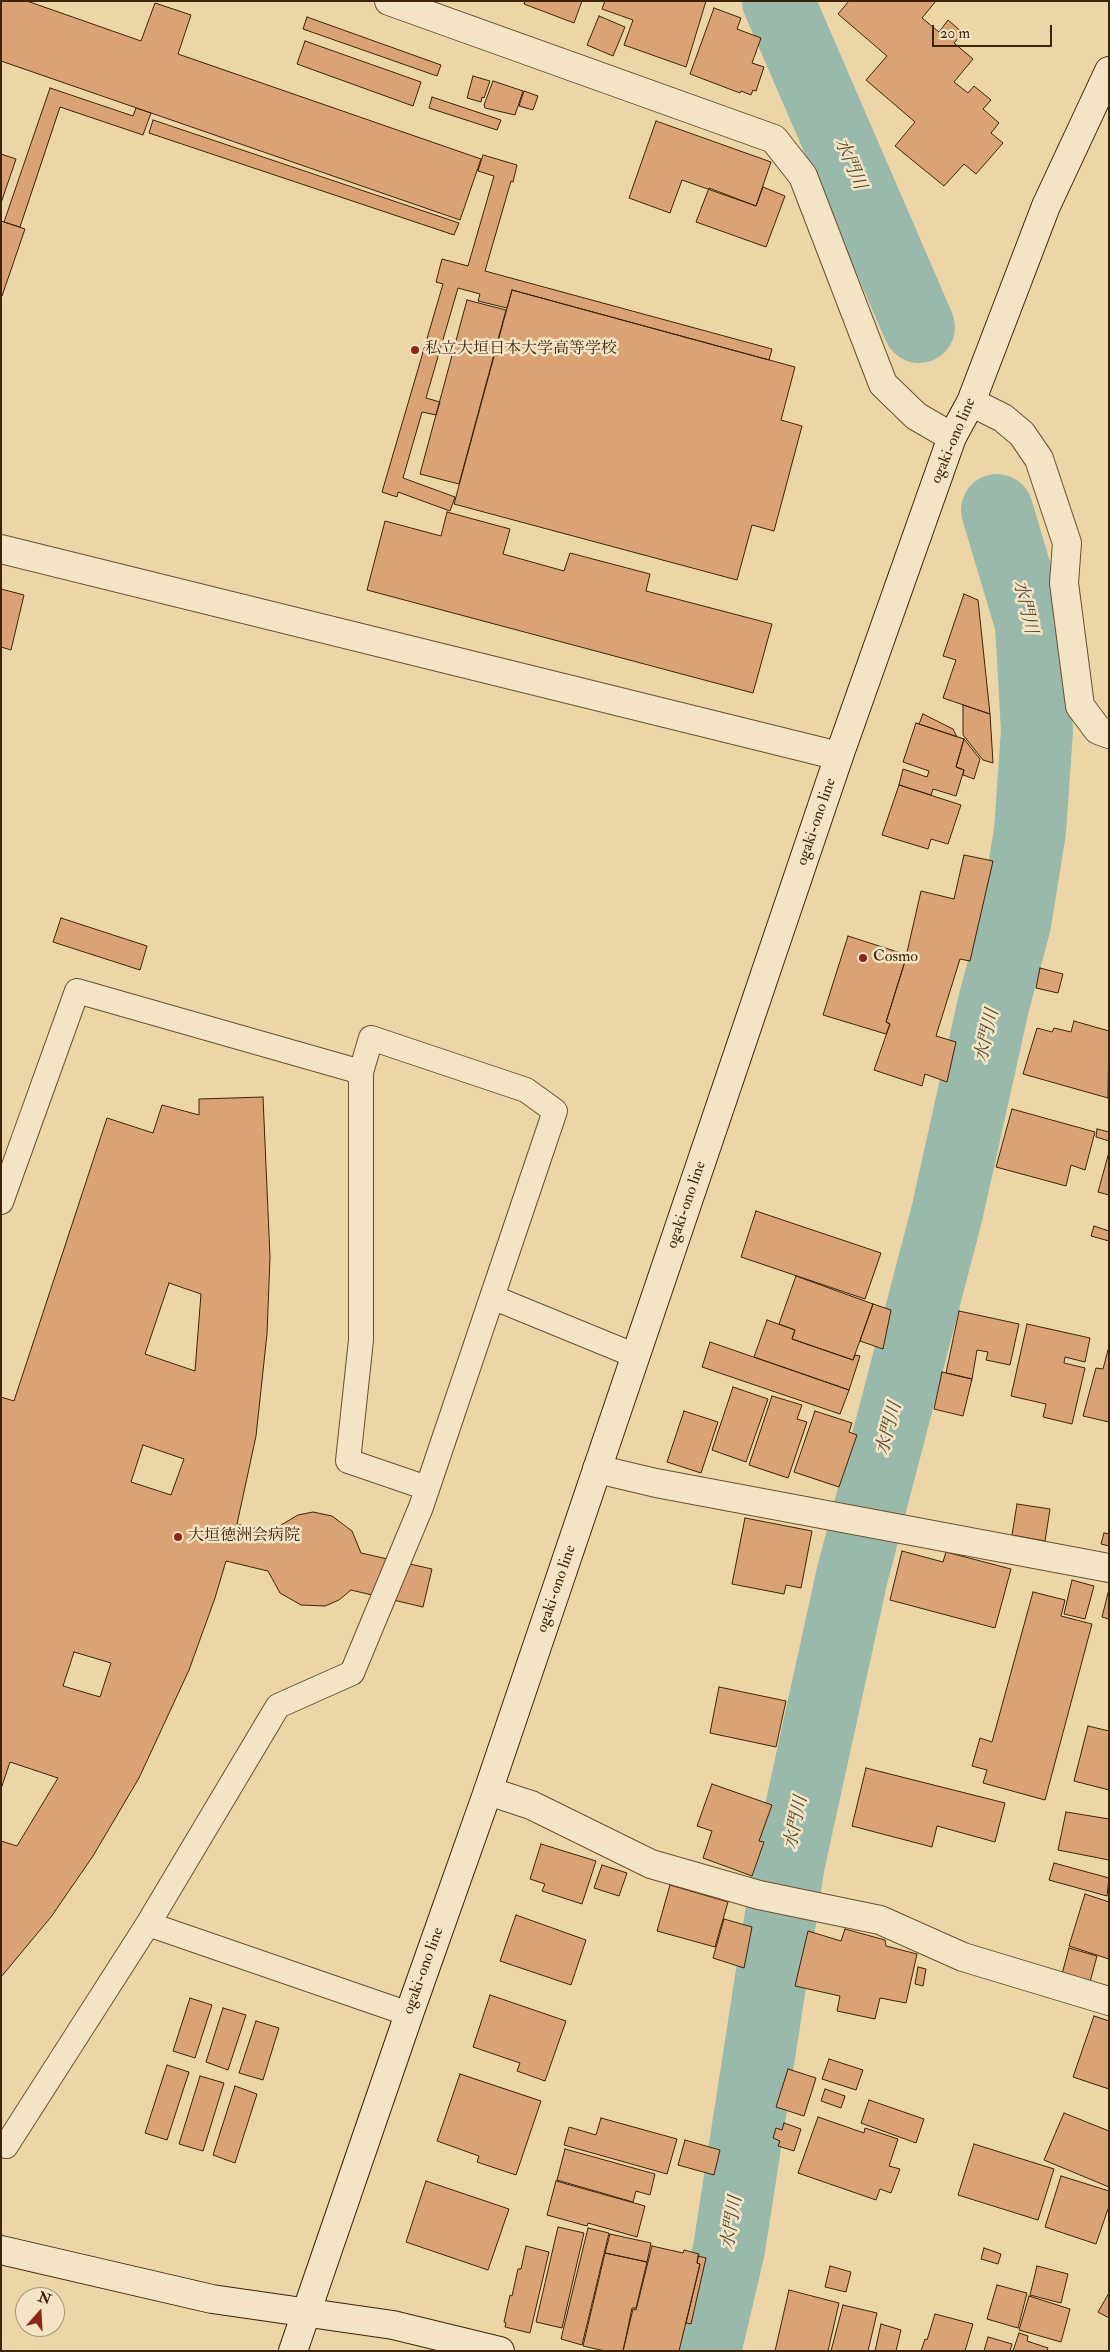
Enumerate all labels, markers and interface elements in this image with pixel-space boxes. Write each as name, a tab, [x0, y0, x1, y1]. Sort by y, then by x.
scale bar	[935, 15, 1055, 47]
text: 20 m	[940, 24, 970, 43]
water label: 水門川	[829, 135, 869, 193]
place label: 私立大垣日本大学高等学校	[425, 340, 617, 360]
marker: 私立大垣日本大学高等学校	[409, 344, 421, 356]
street label: ogaki-ono line	[927, 395, 981, 487]
water label: 水門川	[1007, 578, 1041, 636]
street label: ogaki-ono line	[793, 776, 841, 868]
place label: Cosmo	[873, 948, 918, 968]
marker: Cosmo	[857, 952, 869, 964]
water label: 水門川	[971, 1007, 1005, 1065]
street label: ogaki-ono line	[663, 1159, 711, 1251]
water label: 水門川	[873, 1400, 907, 1458]
place label: 大垣徳洲会病院	[188, 1527, 300, 1547]
marker: 大垣徳洲会病院	[172, 1531, 184, 1543]
street label: ogaki-ono line	[533, 1543, 581, 1635]
water label: 水門川	[781, 1794, 813, 1852]
street label: ogaki-ono line	[399, 1925, 449, 2017]
water label: 水門川	[718, 2195, 748, 2251]
north arrow	[15, 2287, 65, 2337]
text: N	[36, 2288, 53, 2308]

